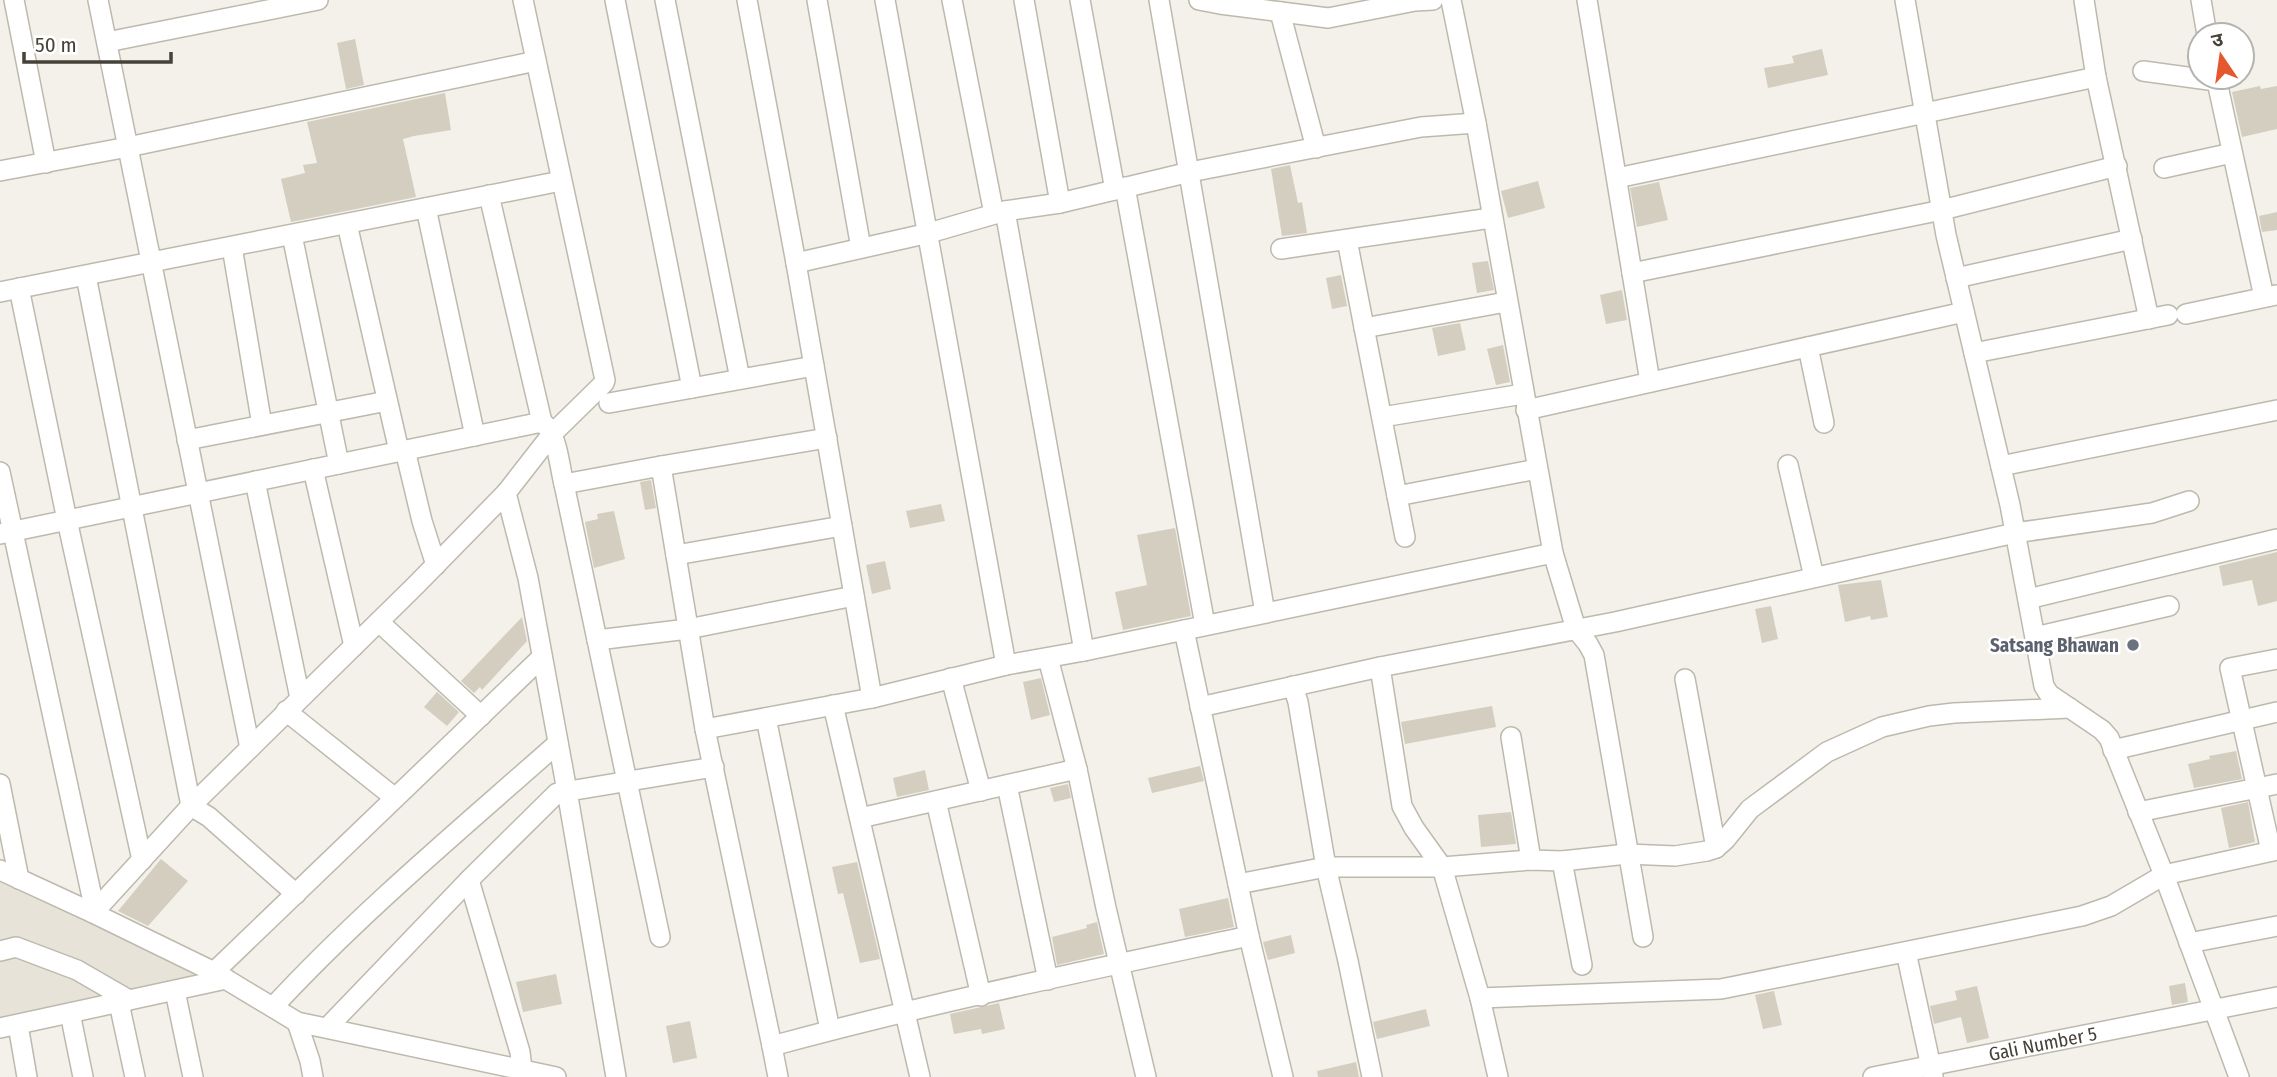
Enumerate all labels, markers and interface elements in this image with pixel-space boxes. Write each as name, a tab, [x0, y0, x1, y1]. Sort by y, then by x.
scale bar	[24, 21, 172, 65]
north arrow	[2186, 21, 2256, 91]
text: उ	[2209, 27, 2226, 52]
text: 50 m	[35, 32, 77, 58]
place label: Satsang Bhawan	[1990, 634, 2119, 657]
marker: Satsang Bhawan	[2125, 637, 2141, 653]
street label: Gali Number 5	[1987, 1022, 2099, 1066]

